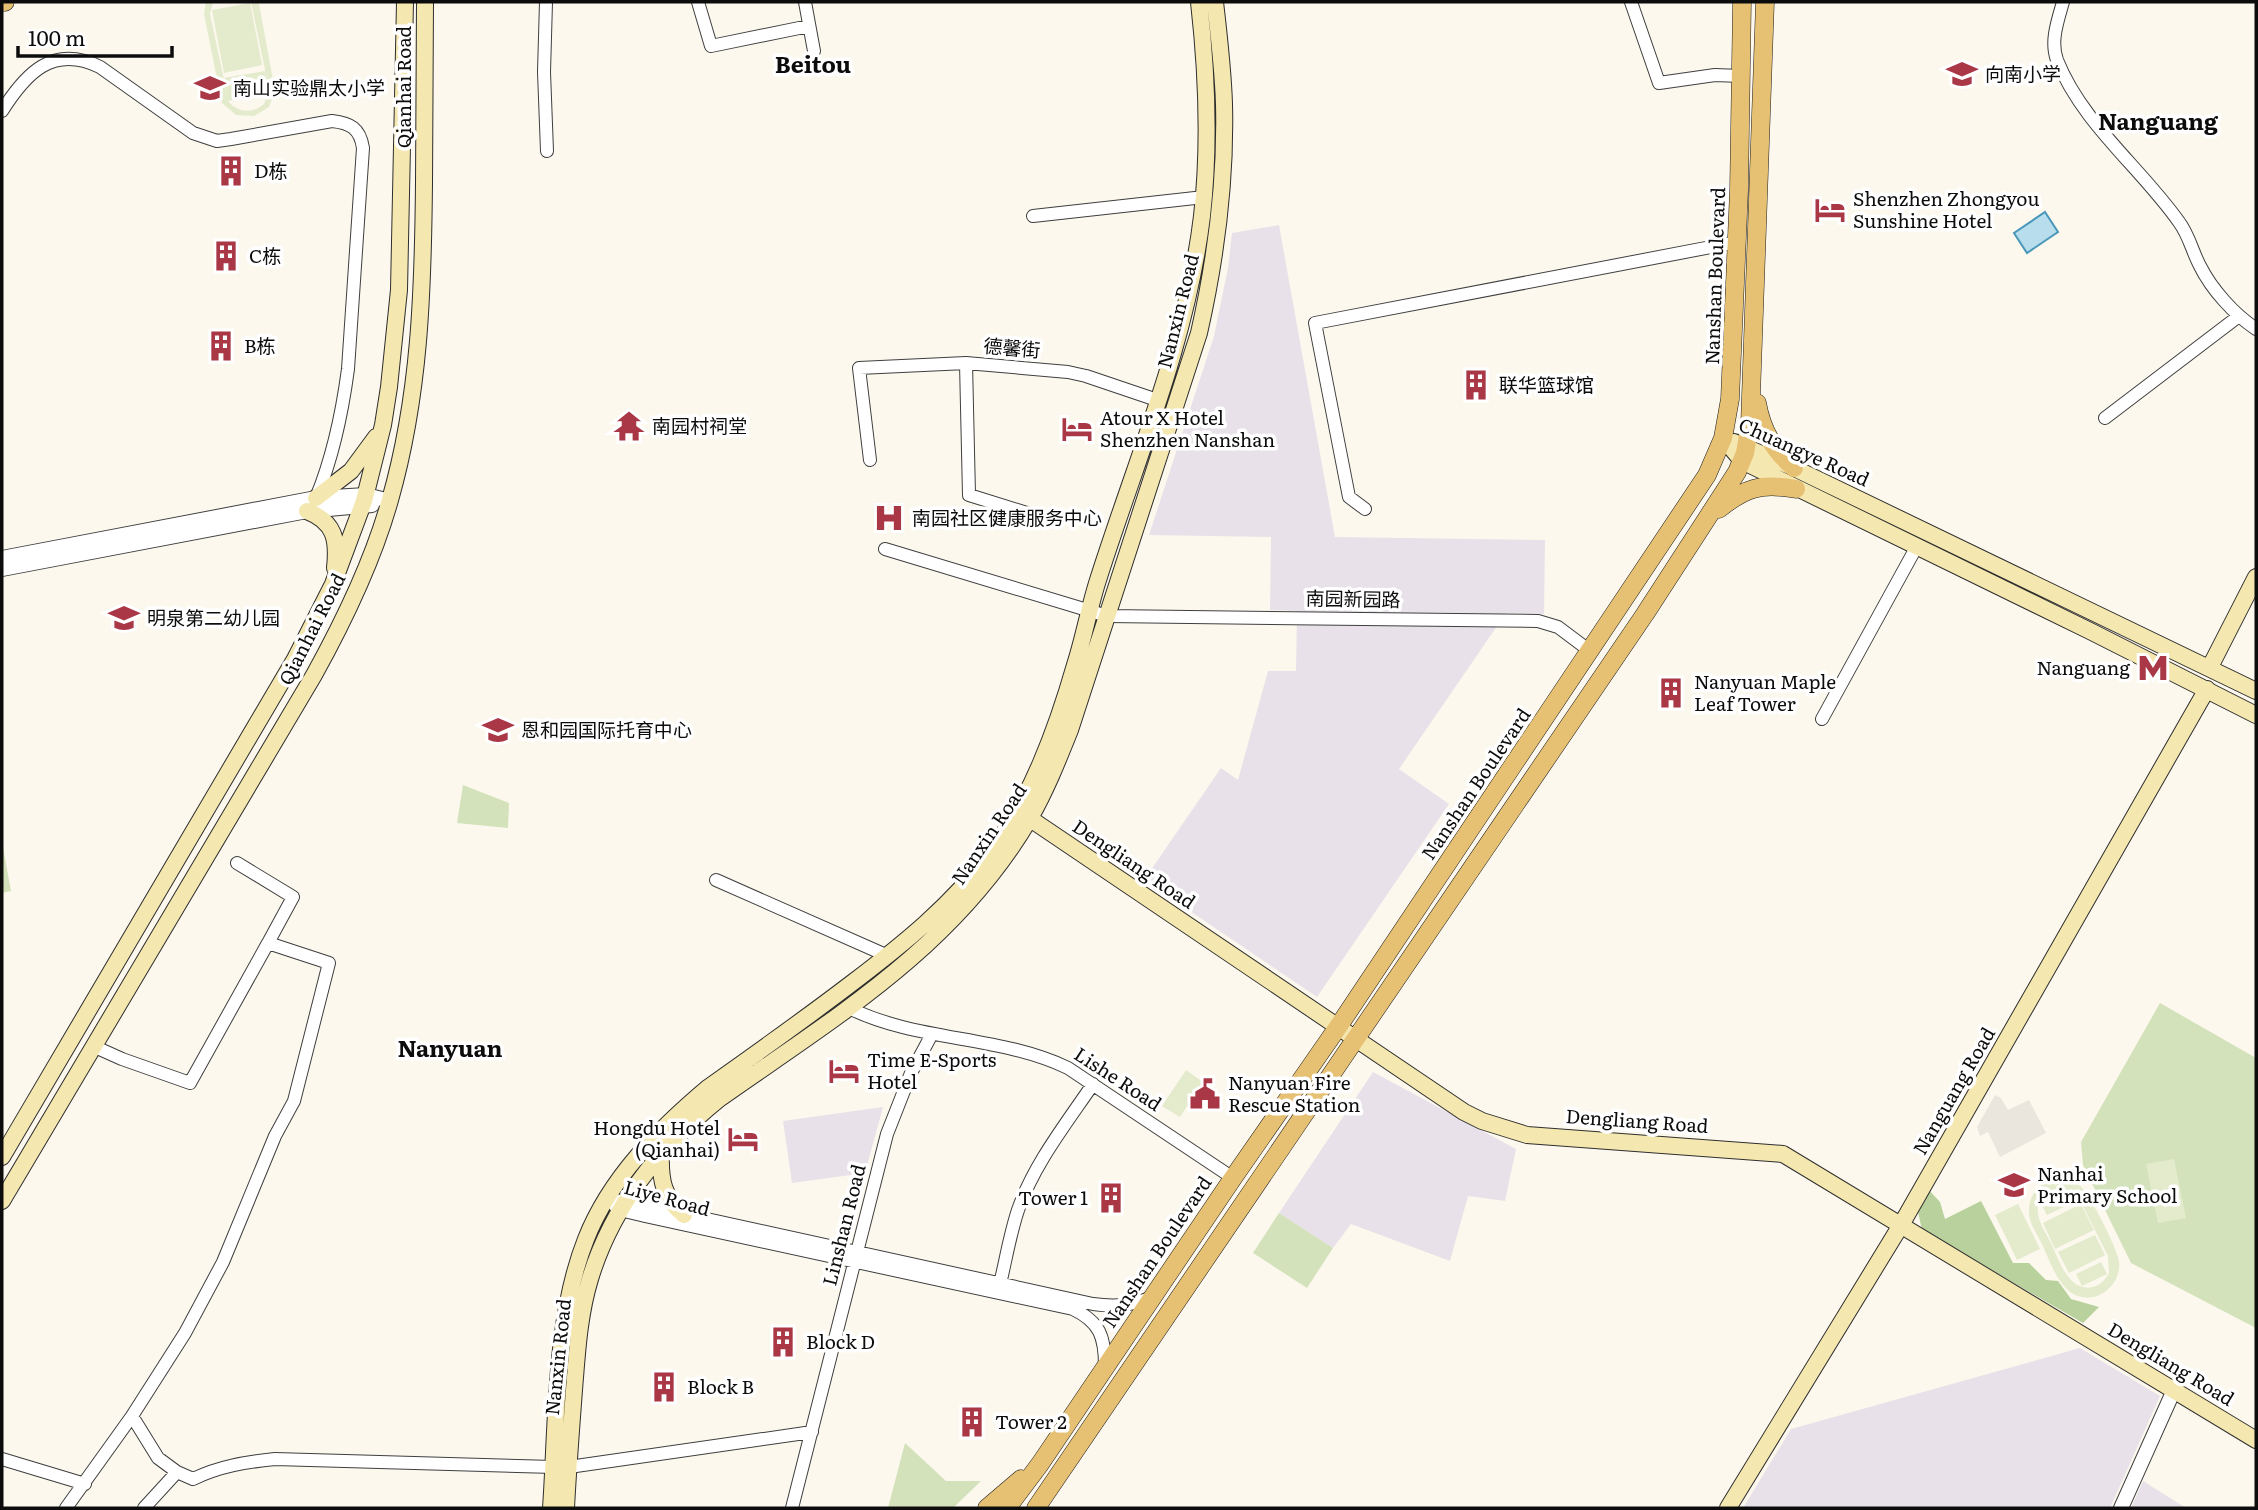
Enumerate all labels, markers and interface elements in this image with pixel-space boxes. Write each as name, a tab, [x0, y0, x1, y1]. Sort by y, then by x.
scale bar	[18, 14, 172, 58]
text: 100 m	[28, 21, 85, 52]
street label: Qianhai Road	[389, 25, 417, 148]
district label: Beitou	[775, 46, 851, 80]
school or university icon: 向南小学	[1945, 57, 1979, 91]
place label: 向南小学	[1985, 59, 2061, 87]
school or university icon: 南山实验鼎太小学	[193, 71, 227, 105]
place label: 南山实验鼎太小学	[233, 73, 385, 101]
district label: Nanguang	[2098, 103, 2219, 137]
building icon: D栋	[214, 154, 248, 188]
place label: D栋	[254, 156, 288, 184]
place label: Shenzhen Zhongyou Sunshine Hotel	[1853, 184, 2039, 234]
street label: Nanshan Boulevard	[1697, 186, 1731, 365]
hotel icon: Shenzhen Zhongyou Sunshine Hotel	[1813, 193, 1847, 227]
building icon: C栋	[209, 239, 243, 273]
place label: C栋	[249, 241, 281, 269]
street label: Nanxin Road	[1149, 250, 1205, 371]
building icon: B栋	[204, 329, 238, 363]
place label: B栋	[244, 331, 276, 359]
street label: 德馨街	[982, 331, 1042, 363]
building icon: 联华篮球馆	[1459, 368, 1493, 402]
place label: 联华篮球馆	[1499, 370, 1594, 398]
place label: Atour X Hotel Shenzhen Nanshan	[1100, 403, 1275, 453]
temple icon: 南园村祠堂	[612, 409, 646, 443]
street label: Chuangye Road	[1734, 410, 1875, 493]
place label: 南园村祠堂	[652, 411, 747, 439]
hotel icon: Atour X Hotel Shenzhen Nanshan	[1060, 412, 1094, 446]
hospital icon: 南园社区健康服务中心	[872, 501, 906, 535]
place label: 南园社区健康服务中心	[912, 503, 1102, 531]
street label: Qianhai Road	[271, 567, 352, 689]
street label: 南园新园路	[1305, 583, 1401, 613]
school or university icon: 明泉第二幼儿园	[107, 601, 141, 635]
place label: 明泉第二幼儿园	[147, 603, 280, 631]
metro station icon: Nanguang	[2136, 651, 2170, 685]
place label: Nanguang	[2037, 653, 2130, 681]
place label: Nanyuan Maple Leaf Tower	[1694, 667, 1836, 717]
building icon: Nanyuan Maple Leaf Tower	[1654, 676, 1688, 710]
street label: Nanshan Boulevard	[1414, 702, 1537, 865]
school or university icon: 恩和园国际托育中心	[481, 713, 515, 747]
place label: 恩和园国际托育中心	[521, 715, 692, 743]
street label: Nanxin Road	[944, 777, 1033, 890]
street label: Dengliang Road	[1067, 812, 1202, 915]
street label: Nanguang Road	[1905, 1021, 2001, 1160]
district label: Nanyuan	[398, 1030, 502, 1064]
street label: Lishe Road	[1069, 1039, 1168, 1117]
place label: Time E-Sports Hotel	[867, 1045, 997, 1095]
hotel icon: Time E-Sports Hotel	[827, 1054, 861, 1088]
place label: Nanyuan Fire Rescue Station	[1228, 1068, 1360, 1118]
public building icon: Nanyuan Fire Rescue Station	[1188, 1077, 1222, 1111]
street label: Dengliang Road	[1565, 1101, 1710, 1139]
place label: Hongdu Hotel (Qianhai)	[593, 1113, 720, 1163]
hotel icon: Hongdu Hotel (Qianhai)	[726, 1122, 760, 1156]
place label: Nanhai Primary School	[2037, 1159, 2178, 1209]
street label: Linshan Road	[814, 1161, 872, 1289]
school or university icon: Nanhai Primary School	[1997, 1168, 2031, 1202]
street label: Nanshan Boulevard	[1095, 1170, 1218, 1333]
street label: Liye Road	[621, 1172, 714, 1222]
building icon: Tower 1	[1094, 1181, 1128, 1215]
place label: Tower 1	[1018, 1183, 1088, 1211]
street label: Nanxin Road	[537, 1297, 577, 1417]
street label: Dengliang Road	[2103, 1314, 2240, 1412]
building icon: Block D	[766, 1325, 800, 1359]
place label: Block D	[806, 1327, 875, 1355]
building icon: Block B	[647, 1370, 681, 1404]
place label: Block B	[687, 1372, 754, 1400]
building icon: Tower 2	[955, 1405, 989, 1439]
place label: Tower 2	[995, 1407, 1067, 1435]

